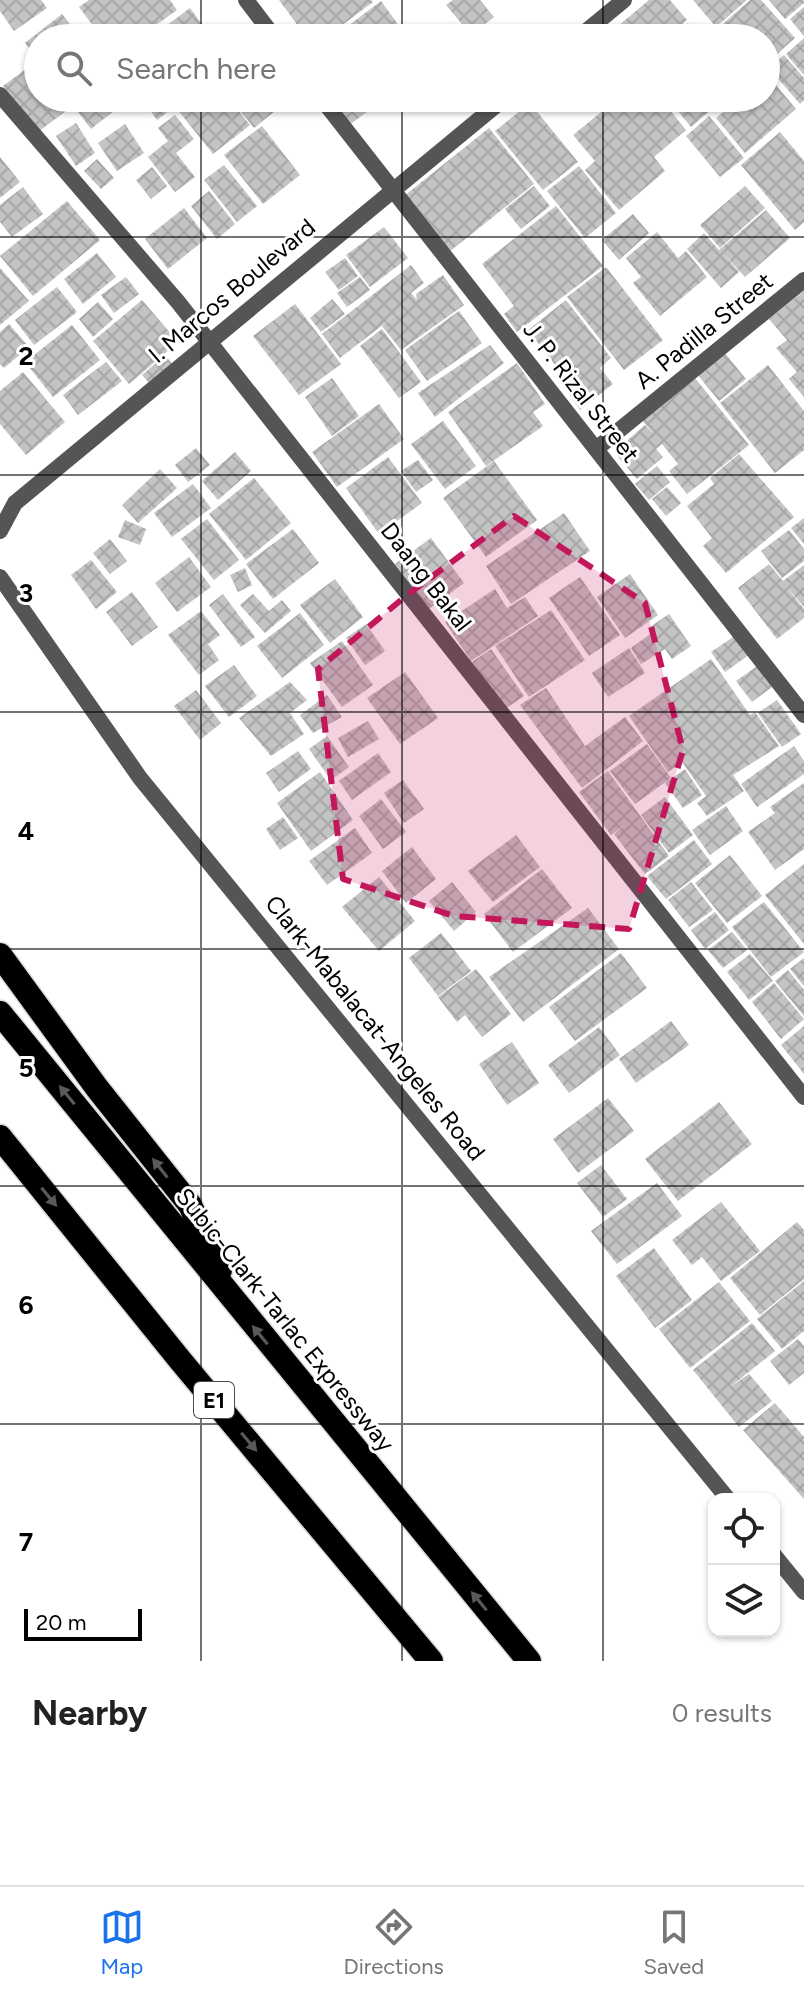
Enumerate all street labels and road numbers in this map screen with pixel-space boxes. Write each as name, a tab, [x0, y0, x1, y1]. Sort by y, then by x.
street label: I. Marcos Boulevard	[142, 212, 321, 369]
street label: A. Padilla Street	[629, 266, 778, 395]
street label: J. P. Rizal Street	[517, 315, 645, 468]
street label: Daang Bakal	[375, 516, 478, 637]
street label: Clark-Mabalacat-Angeles Road	[259, 889, 491, 1166]
street label: Subic-Clark-Tarlac Expressway	[170, 1182, 401, 1458]
road number: E1	[194, 1382, 234, 1418]

